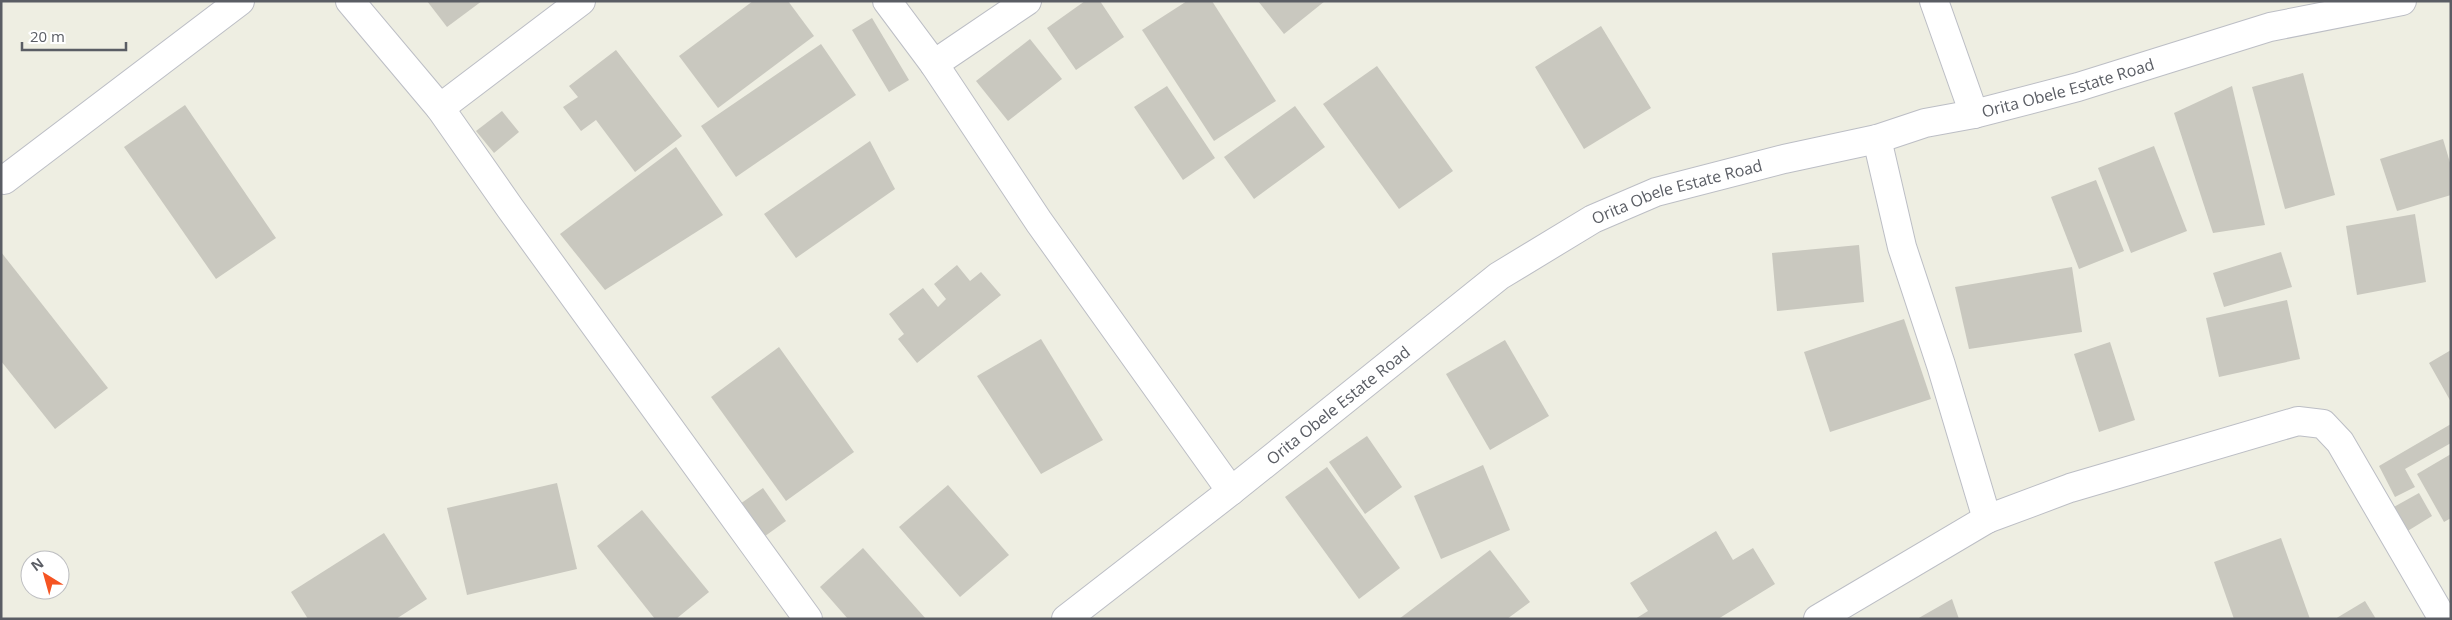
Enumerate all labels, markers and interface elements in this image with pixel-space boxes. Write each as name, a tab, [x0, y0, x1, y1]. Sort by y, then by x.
scale bar	[22, 20, 126, 52]
text: 20 m	[30, 26, 65, 46]
street label: Orita Obele Estate Road	[1979, 53, 2157, 123]
street label: Orita Obele Estate Road	[1588, 154, 1765, 229]
street label: Orita Obele Estate Road	[1262, 341, 1414, 470]
north arrow	[20, 550, 70, 600]
text: N	[27, 553, 47, 575]

